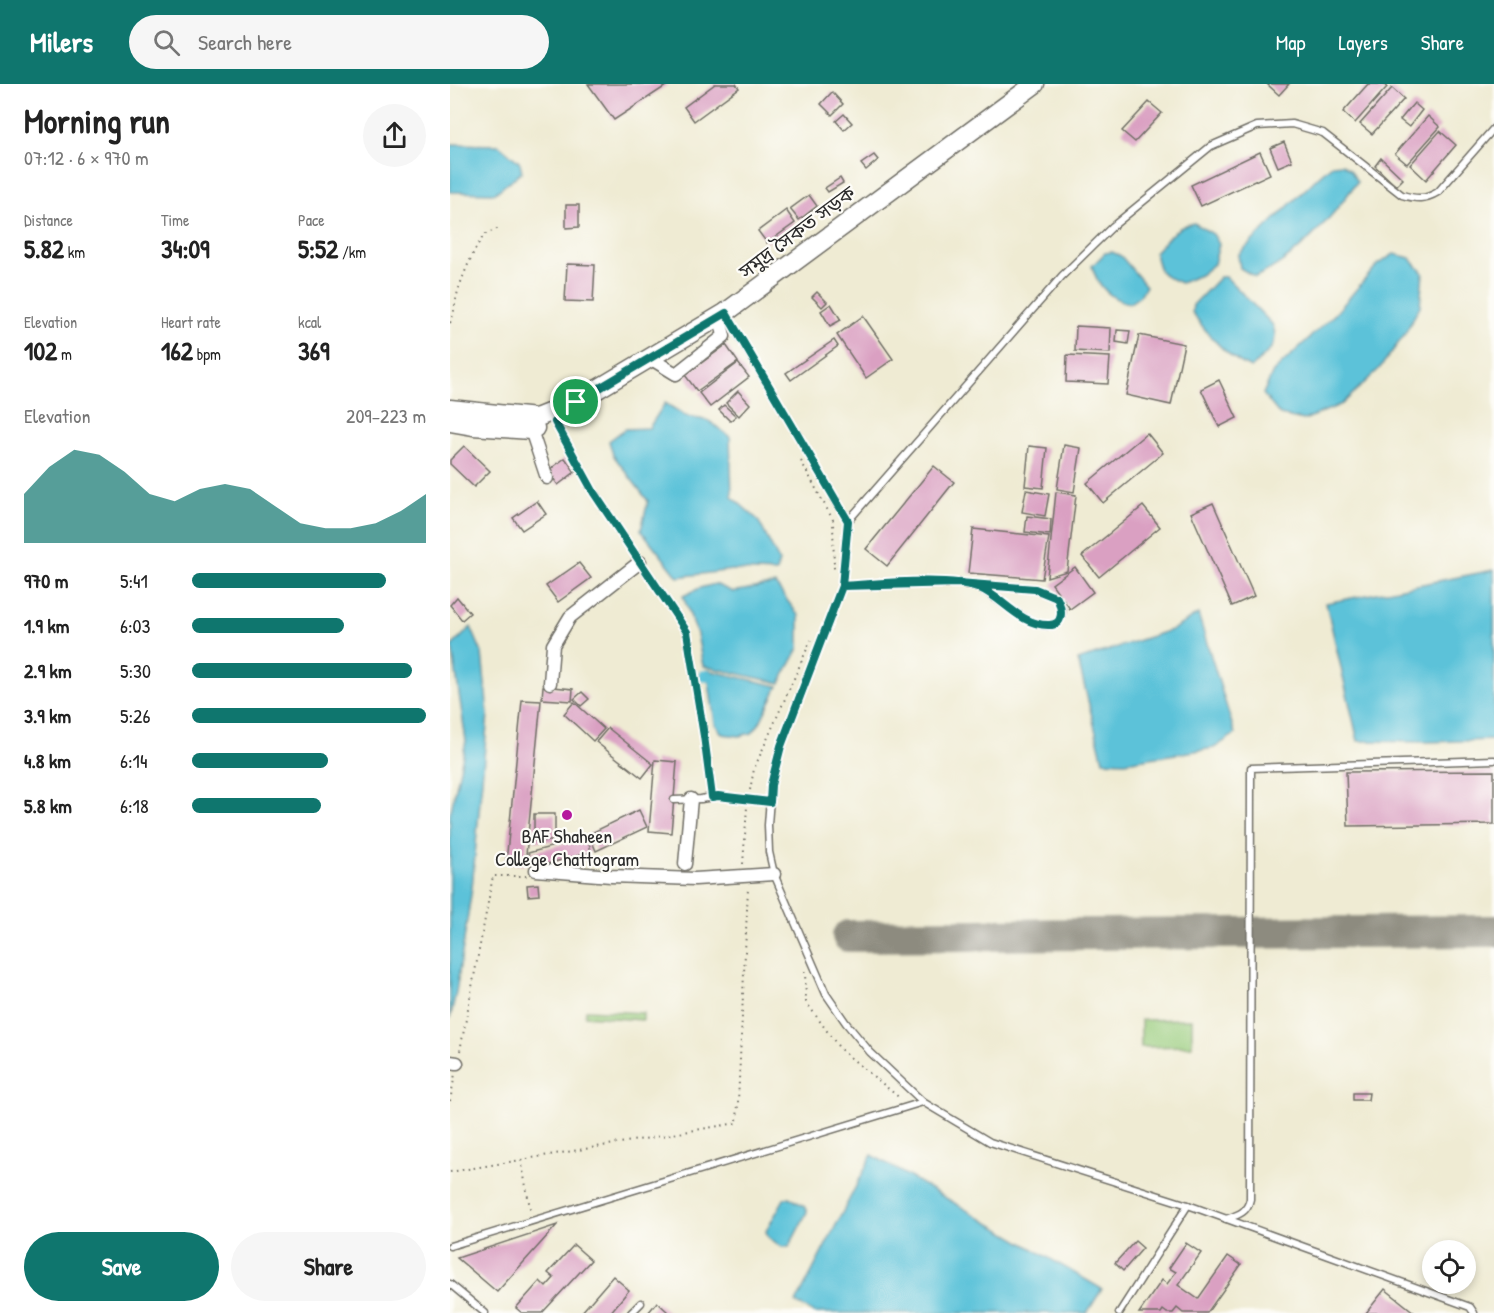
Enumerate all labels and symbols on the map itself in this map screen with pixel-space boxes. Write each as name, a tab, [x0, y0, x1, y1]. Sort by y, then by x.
street label: সমুদ্র সৈকত সড়ক	[732, 178, 861, 285]
pin	[550, 376, 601, 427]
marker: BAF Shaheen College Chattogram	[560, 808, 574, 822]
place label: BAF Shaheen College Chattogram	[495, 822, 639, 872]

